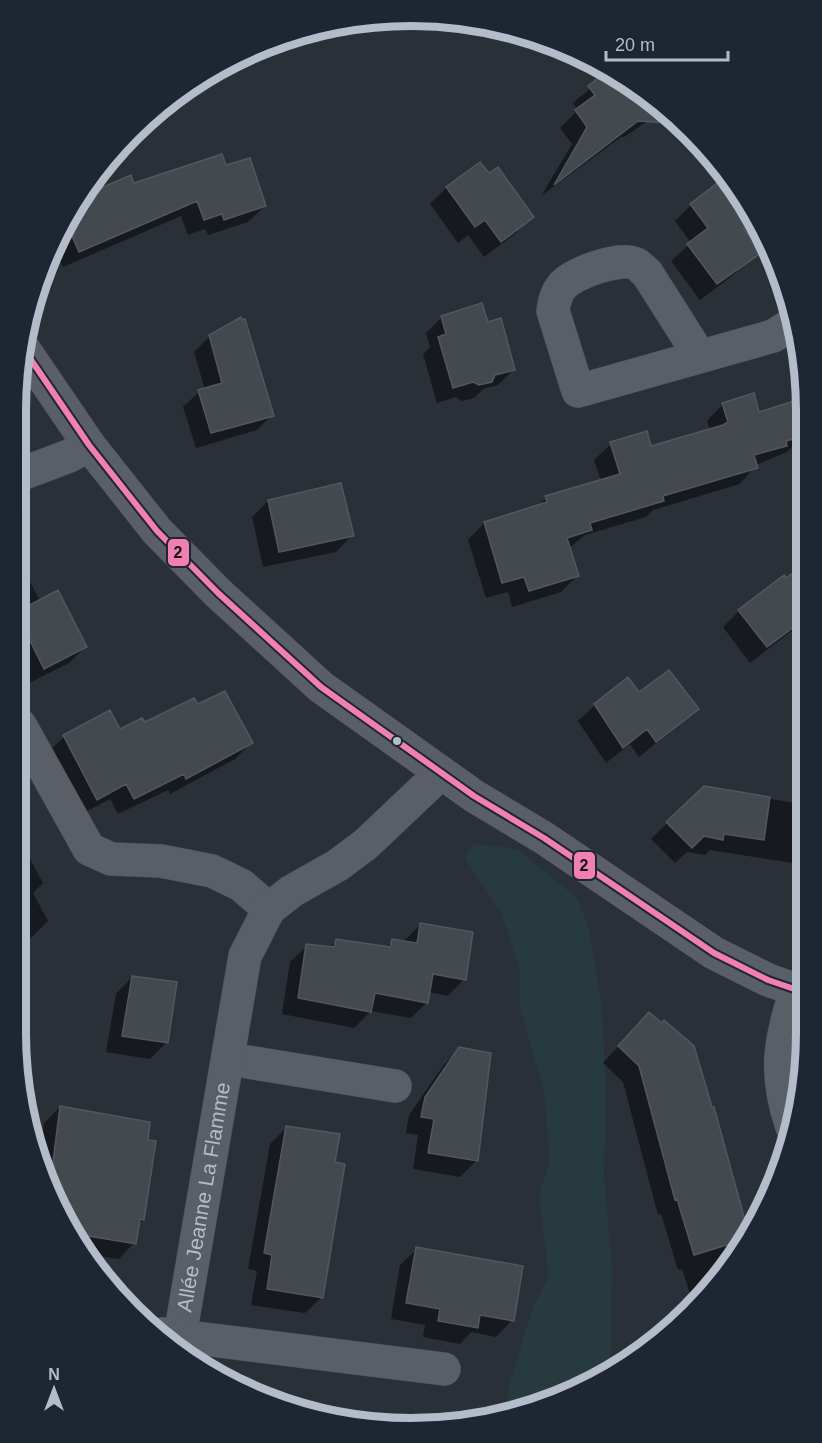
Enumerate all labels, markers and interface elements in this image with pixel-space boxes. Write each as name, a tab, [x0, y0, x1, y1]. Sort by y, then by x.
scale bar	[606, 24, 728, 62]
text: 20 m	[615, 35, 655, 55]
line badge: 2	[167, 538, 190, 567]
text: 2	[174, 544, 183, 561]
unlabelled marker	[391, 735, 403, 747]
line badge: 2	[573, 851, 596, 880]
text: 2	[580, 857, 589, 874]
street label: Allée Jeanne La Flamme	[172, 1081, 234, 1314]
north arrow	[24, 1359, 84, 1419]
text: N	[48, 1366, 60, 1383]

